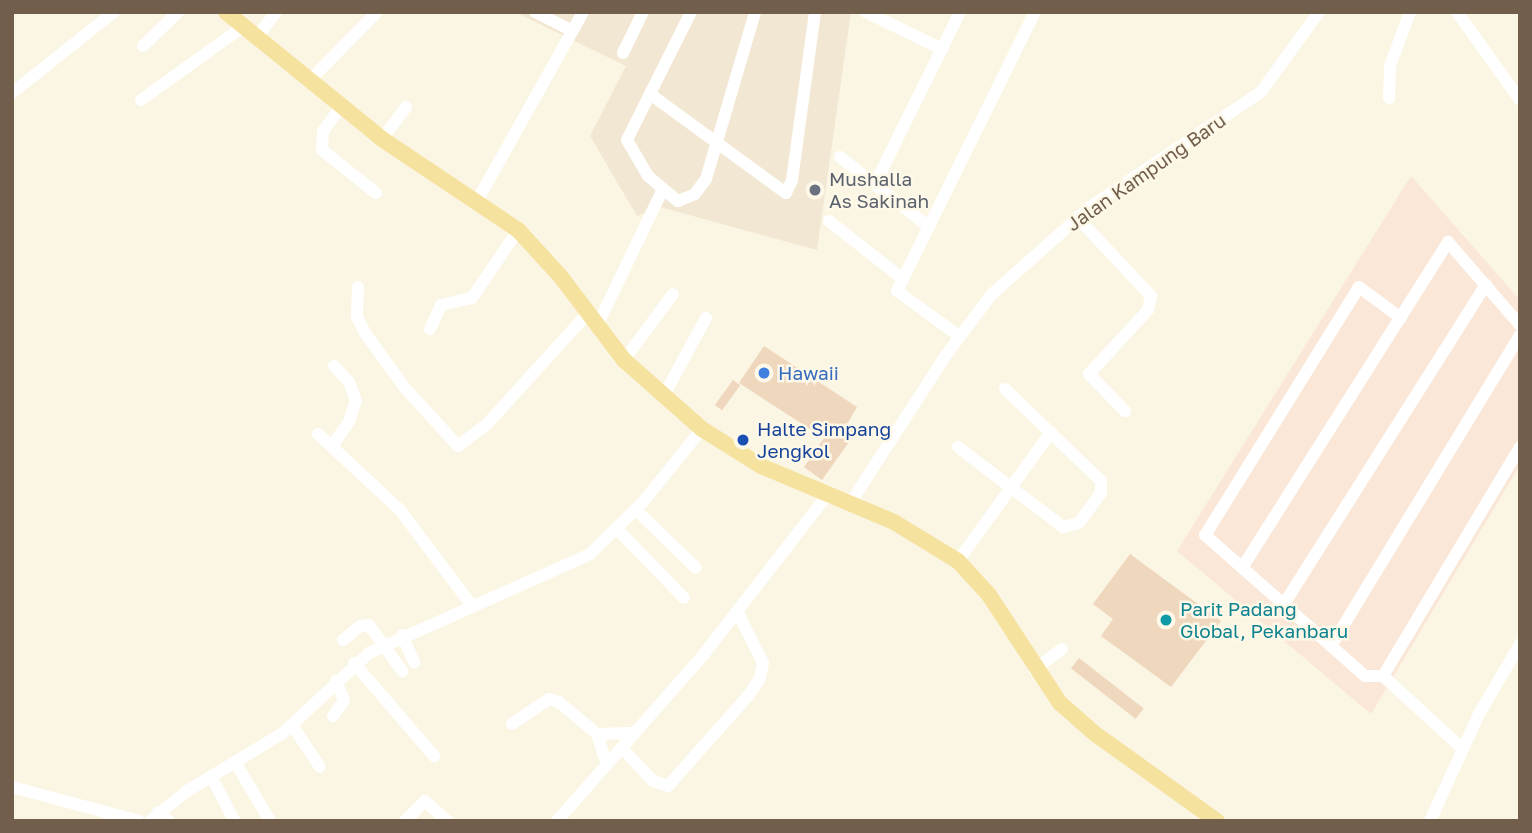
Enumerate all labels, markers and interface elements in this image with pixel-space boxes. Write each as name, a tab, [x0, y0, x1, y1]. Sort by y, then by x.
street label: Jalan Kampung Baru	[1062, 109, 1230, 235]
place label: Mushalla As Sakinah	[829, 168, 929, 212]
marker: Mushalla As Sakinah	[807, 182, 823, 198]
place label: Hawaii	[778, 362, 839, 384]
marker: Hawaii	[756, 365, 772, 381]
place label: Halte Simpang Jengkol	[757, 418, 891, 462]
marker: Halte Simpang Jengkol	[735, 432, 751, 448]
place label: Parit Padang Global, Pekanbaru	[1180, 598, 1348, 642]
marker: Parit Padang Global, Pekanbaru	[1158, 612, 1174, 628]

